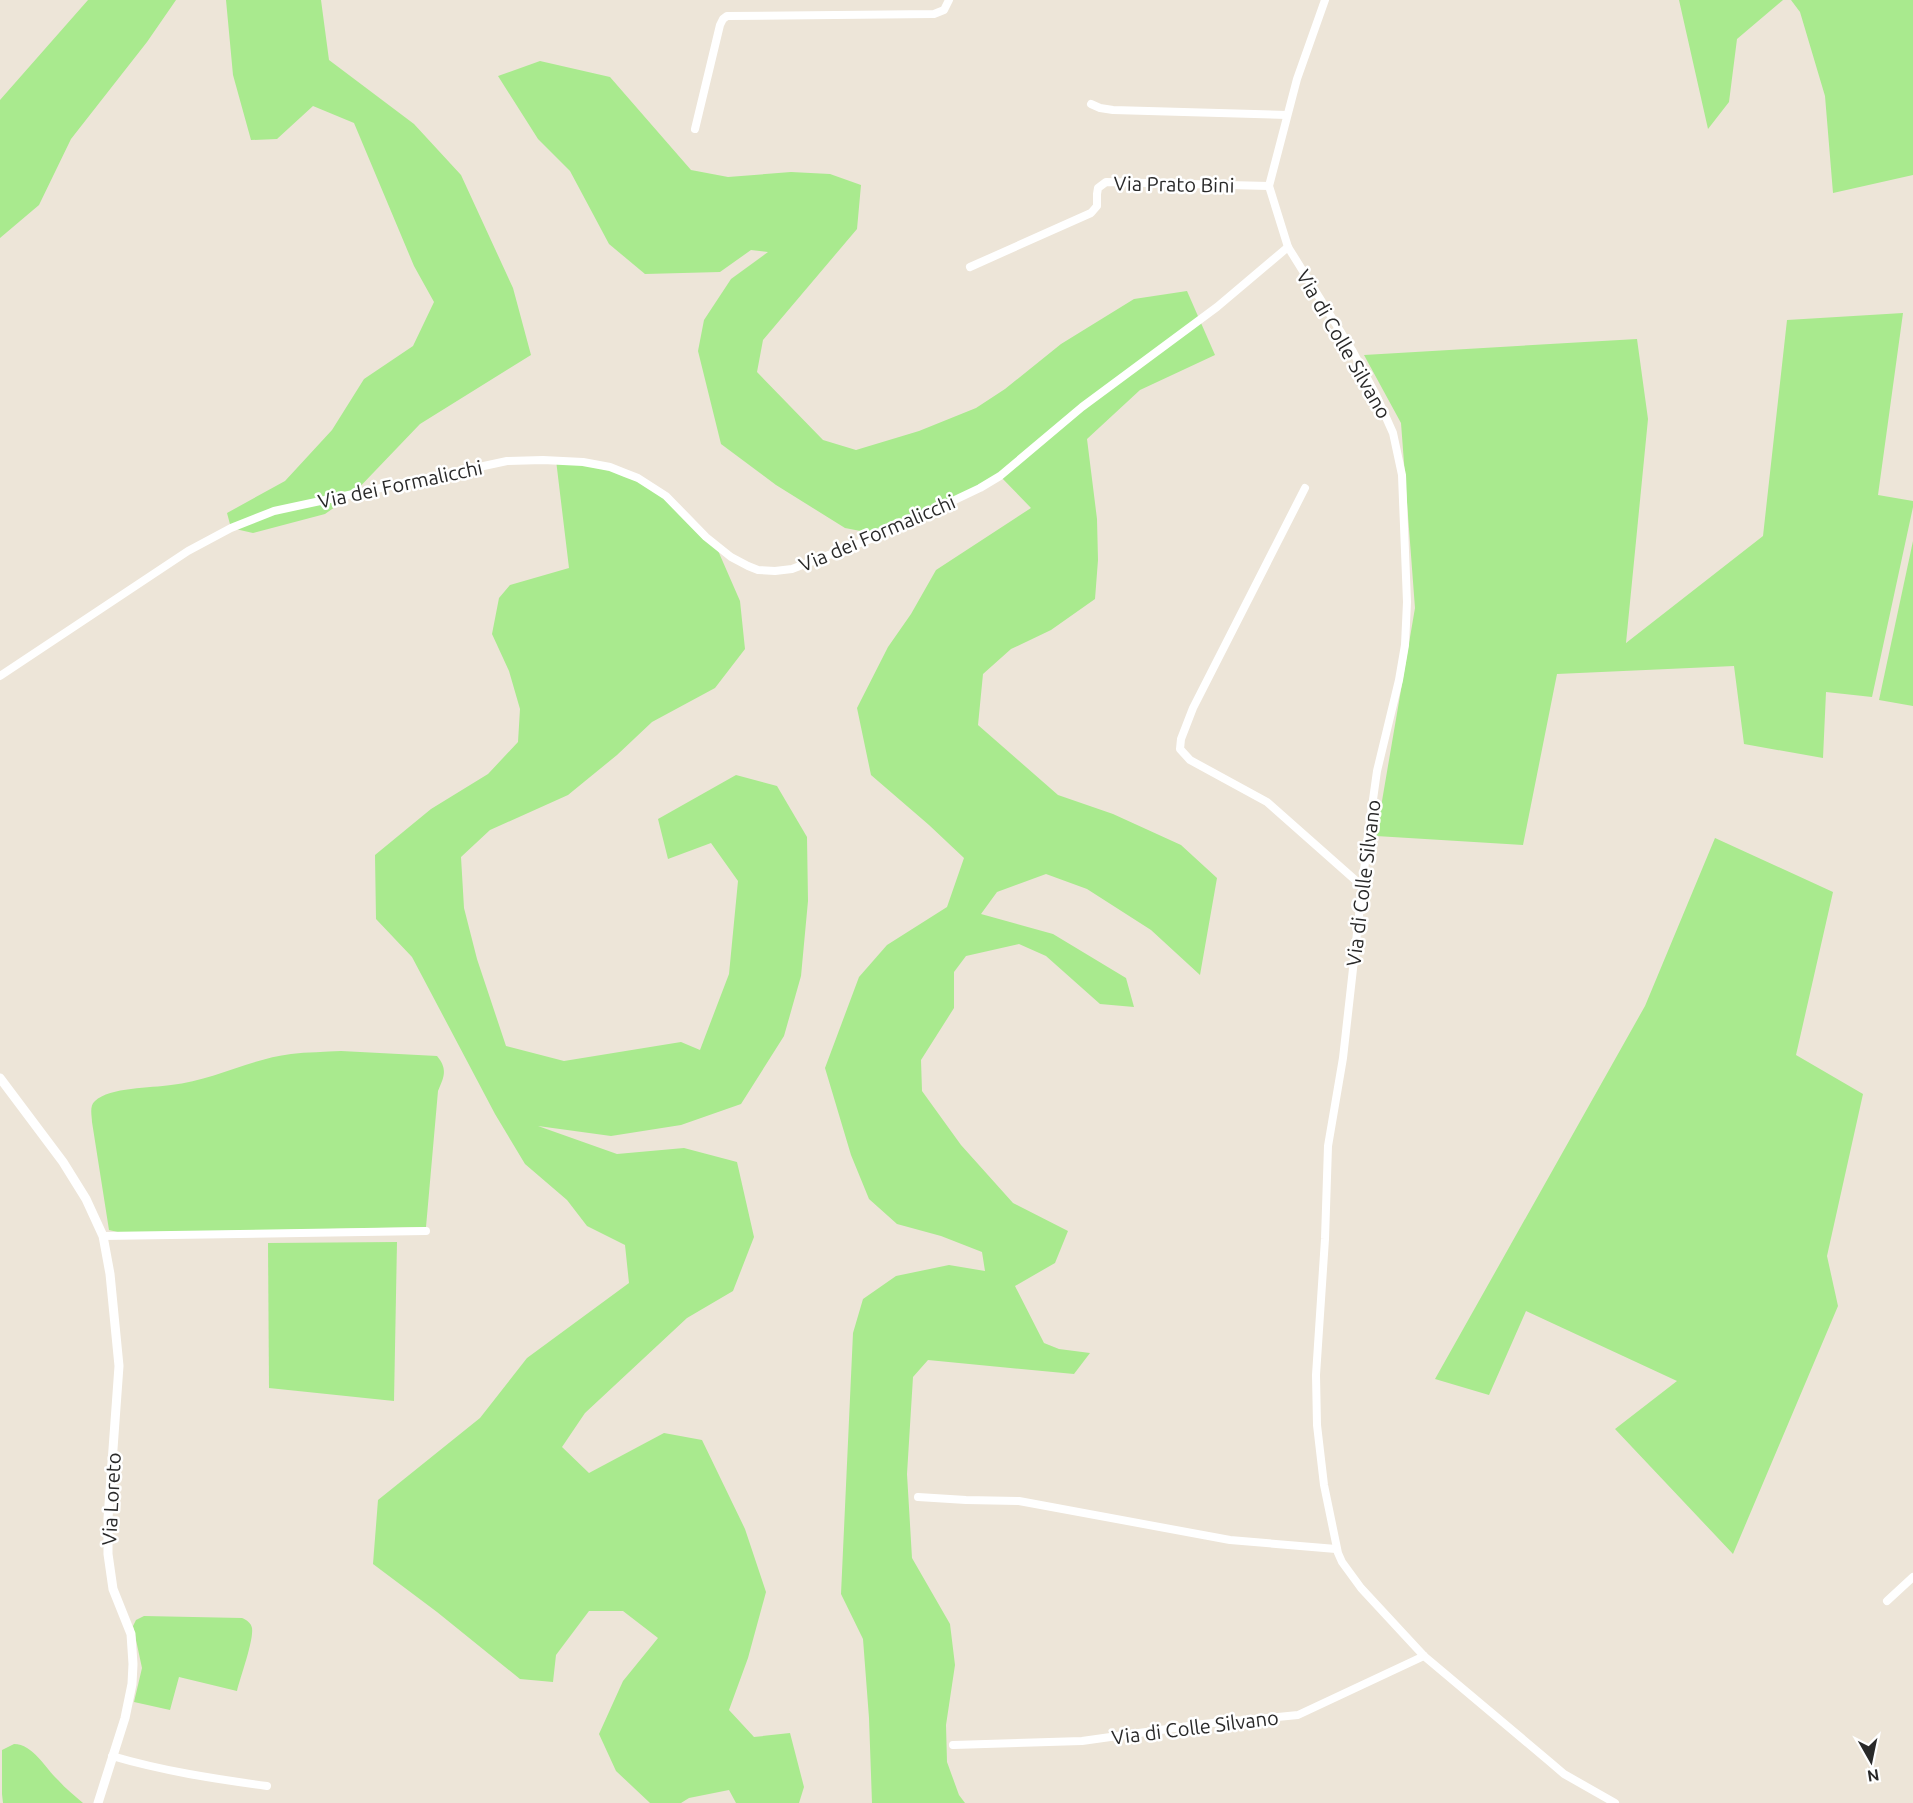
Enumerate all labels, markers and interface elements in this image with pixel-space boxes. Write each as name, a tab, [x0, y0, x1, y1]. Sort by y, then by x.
street label: Via Prato Bini	[1113, 171, 1235, 197]
street label: Via di Colle Silvano	[1292, 266, 1396, 422]
street label: Via dei Formalicchi	[316, 455, 484, 513]
street label: Via dei Formalicchi	[795, 490, 959, 576]
street label: Via di Colle Silvano	[1341, 798, 1385, 968]
street label: Via Loreto	[97, 1452, 125, 1546]
street label: Via di Colle Silvano	[1110, 1705, 1280, 1749]
north arrow	[1841, 1731, 1901, 1791]
text: N	[1866, 1766, 1881, 1786]

